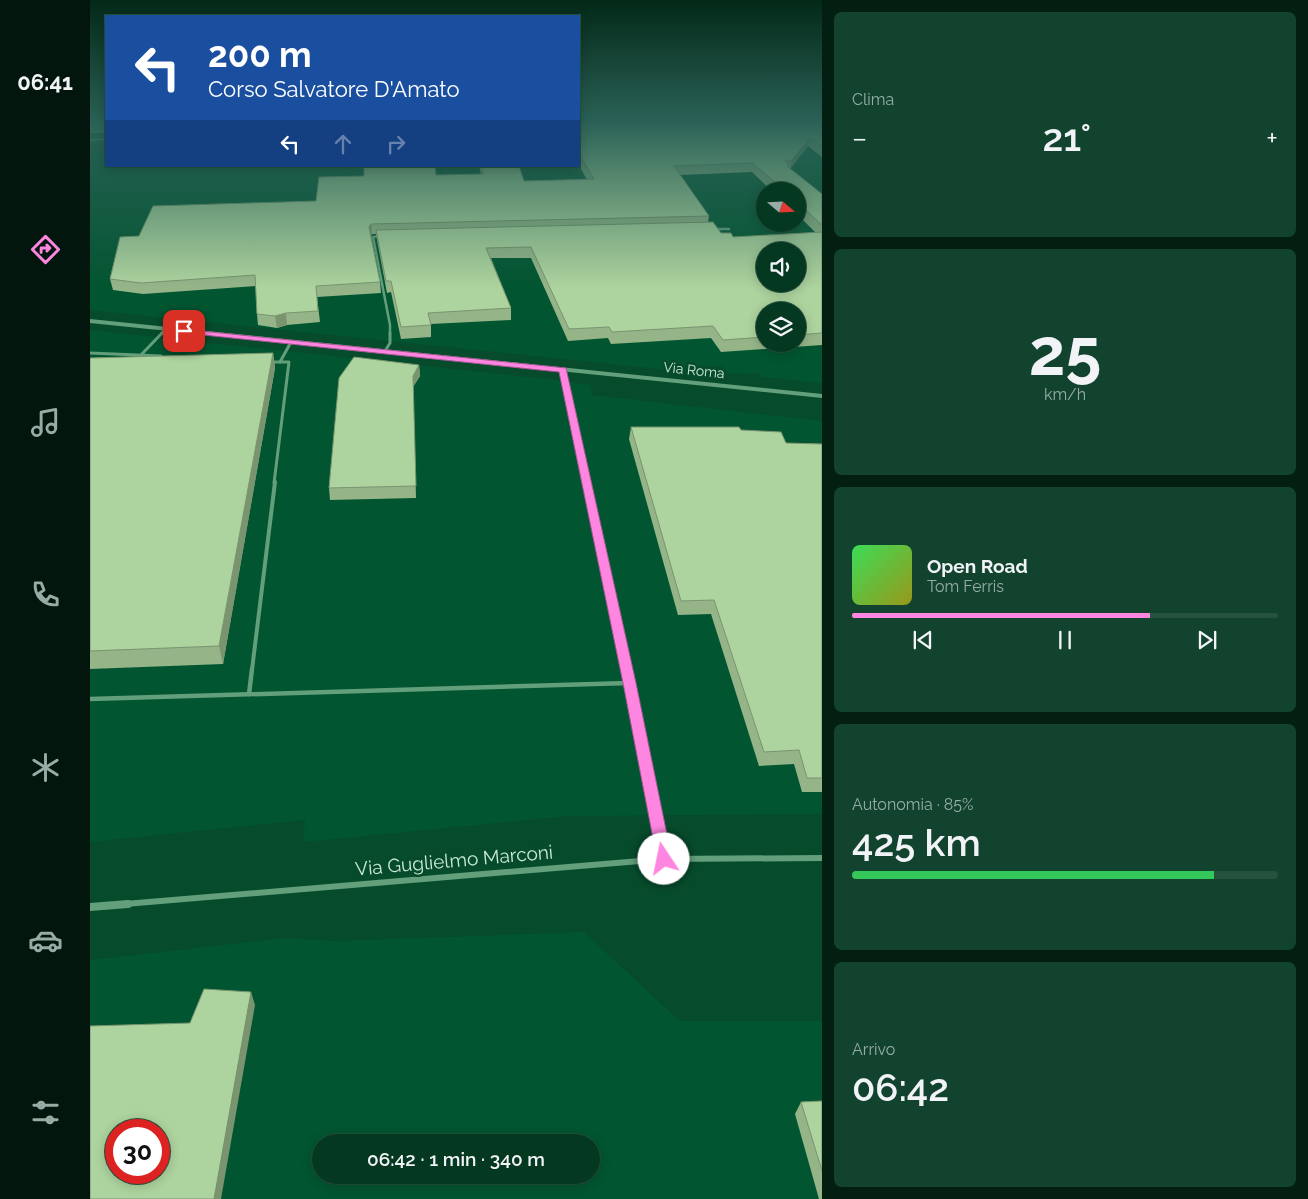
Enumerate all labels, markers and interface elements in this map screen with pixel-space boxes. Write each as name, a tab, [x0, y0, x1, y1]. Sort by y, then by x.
text: 200 m	[208, 34, 312, 75]
icon: left	[125, 35, 190, 100]
text: 06:41	[17, 69, 73, 95]
text: Corso Salvatore D'Amato	[208, 76, 460, 102]
text: Clima	[852, 90, 894, 109]
text: 21°	[1042, 115, 1091, 160]
text: −	[852, 122, 867, 155]
text: +	[1266, 122, 1278, 155]
icon: left	[276, 130, 304, 158]
icon: ahead	[329, 130, 357, 158]
icon: right	[382, 130, 410, 158]
north arrow	[756, 182, 806, 232]
map controls	[756, 182, 806, 352]
icon: directions	[28, 232, 63, 267]
button: sound	[756, 242, 806, 292]
button: layers	[756, 302, 806, 352]
pin	[163, 310, 205, 352]
text: 25	[1029, 314, 1101, 390]
icon: arrive	[170, 317, 198, 345]
street label: Via Roma	[663, 359, 725, 381]
text: km/h	[1044, 385, 1086, 404]
icon: music	[28, 405, 63, 440]
text: Open Road	[927, 555, 1028, 577]
icon: phone	[28, 577, 63, 612]
text: Tom Ferris	[927, 577, 1004, 596]
icon: previous	[909, 626, 937, 654]
icon: pause	[1051, 626, 1079, 654]
icon: next	[1193, 626, 1221, 654]
icon: climate	[28, 750, 63, 785]
text: Autonomia · 85%	[852, 795, 973, 814]
text: 425 km	[852, 820, 981, 865]
position arrow	[637, 832, 689, 884]
street label: Via Guglielmo Marconi	[354, 840, 554, 880]
icon: car	[28, 923, 63, 958]
text: Arrivo	[852, 1040, 895, 1059]
text: 06:42	[852, 1065, 949, 1110]
icon: filters	[28, 1095, 63, 1130]
speed limit sign: 30	[105, 1119, 170, 1184]
text: 06:42 · 1 min · 340 m	[367, 1148, 545, 1170]

